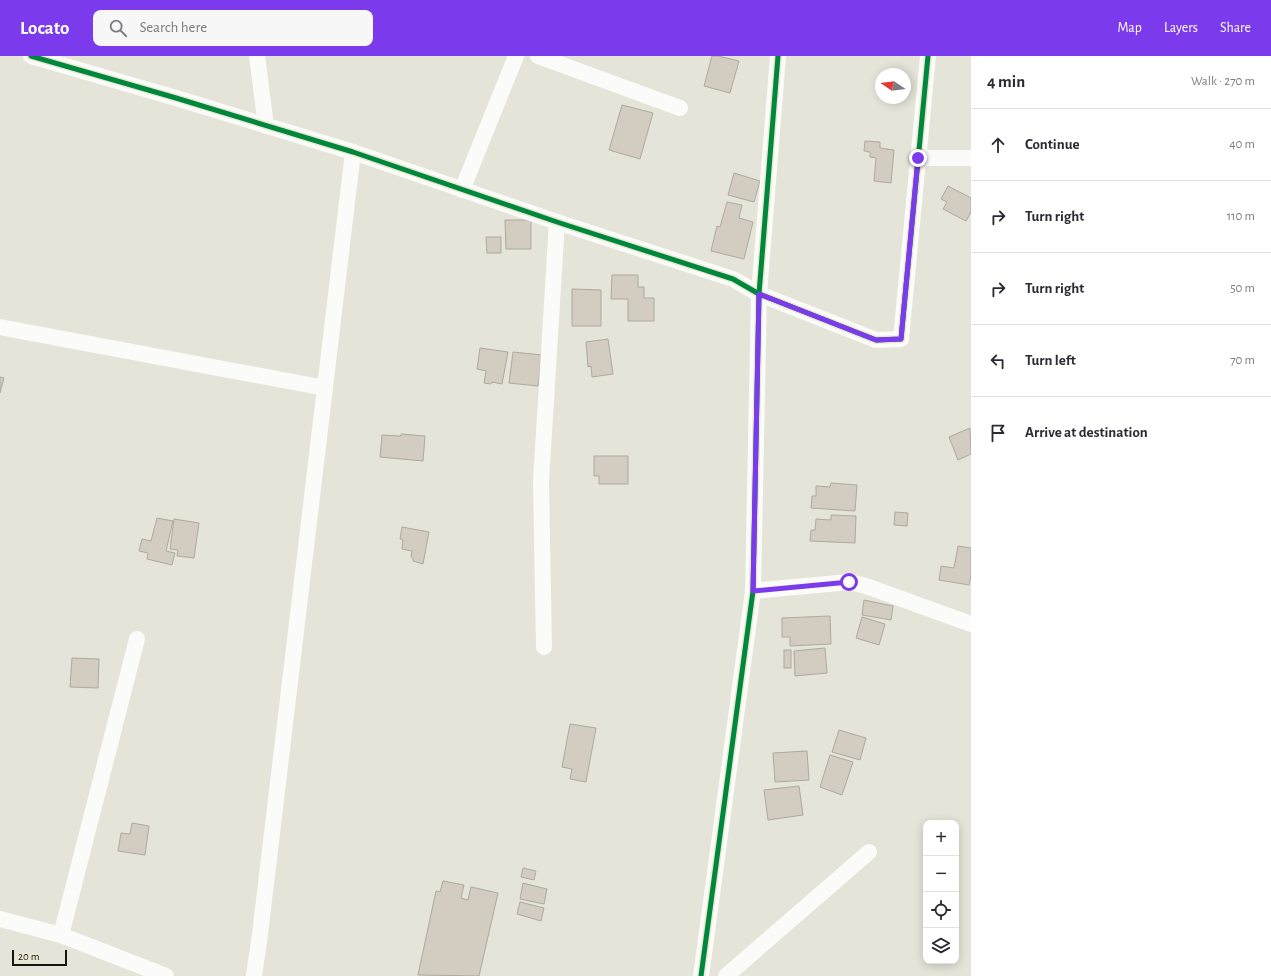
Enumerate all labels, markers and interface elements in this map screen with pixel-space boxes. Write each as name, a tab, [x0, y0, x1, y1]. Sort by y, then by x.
search box	[93, 10, 373, 46]
icon: search	[107, 17, 129, 39]
text: Locato	[20, 19, 69, 38]
text: Search here	[139, 20, 207, 35]
text: Map	[1117, 21, 1142, 35]
text: Layers	[1164, 21, 1198, 35]
text: Share	[1220, 21, 1251, 35]
north arrow	[875, 68, 911, 104]
text: 4 min	[987, 73, 1025, 90]
text: Walk · 270 m	[1191, 75, 1255, 88]
icon: ahead	[987, 134, 1009, 156]
text: Continue	[1025, 137, 1080, 152]
text: 40 m	[1229, 138, 1255, 151]
route end	[909, 149, 927, 167]
icon: right	[987, 206, 1009, 228]
text: Turn right	[1025, 209, 1084, 224]
text: 110 m	[1227, 210, 1255, 223]
icon: right	[987, 278, 1009, 300]
text: Turn right	[1025, 281, 1084, 296]
text: 50 m	[1230, 282, 1255, 295]
icon: left	[987, 350, 1009, 372]
text: Turn left	[1025, 353, 1076, 368]
text: 70 m	[1230, 354, 1255, 367]
icon: arrive	[987, 422, 1009, 444]
text: Arrive at destination	[1025, 425, 1148, 440]
route start	[840, 573, 858, 591]
map controls	[923, 820, 959, 964]
button: +	[923, 820, 959, 856]
button: −	[923, 856, 959, 892]
button: locate	[923, 892, 959, 928]
button: layers	[923, 928, 959, 964]
scale bar	[12, 948, 67, 967]
text: 20 m	[18, 951, 39, 962]

